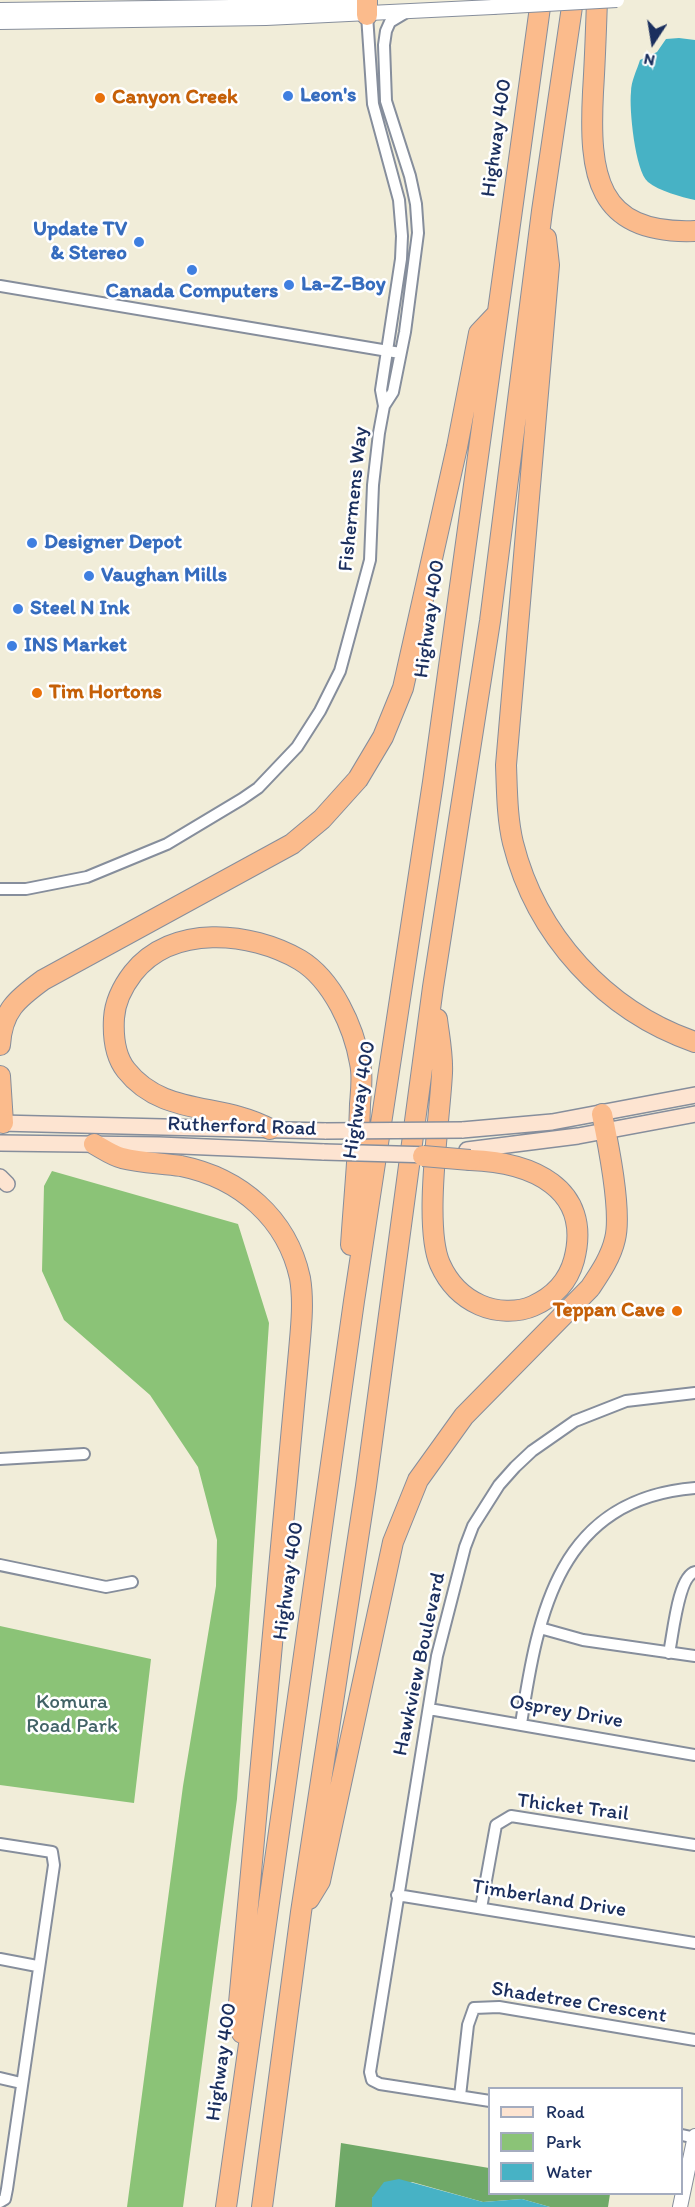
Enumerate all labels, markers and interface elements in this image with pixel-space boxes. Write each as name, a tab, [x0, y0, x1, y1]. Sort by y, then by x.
north arrow	[623, 12, 683, 72]
text: N	[642, 50, 656, 71]
street label: Highway 400	[476, 77, 518, 199]
place label: Leon's	[300, 83, 356, 109]
place label: Canyon Creek	[112, 85, 238, 111]
marker: Leon's	[281, 89, 295, 103]
marker: Canyon Creek	[93, 91, 107, 105]
place label: Update TV & Stereo	[33, 217, 127, 267]
marker: Update TV & Stereo	[132, 235, 146, 249]
marker: Canada Computers	[185, 263, 199, 277]
place label: La-Z-Boy	[301, 272, 386, 298]
marker: La-Z-Boy	[282, 278, 296, 292]
place label: Canada Computers	[106, 279, 278, 305]
street label: Fishermens Way	[334, 425, 374, 573]
place label: Designer Depot	[44, 530, 182, 556]
marker: Designer Depot	[25, 536, 39, 550]
street label: Highway 400	[409, 558, 451, 680]
place label: Vaughan Mills	[101, 563, 227, 589]
marker: Vaughan Mills	[82, 569, 96, 583]
place label: Steel N Ink	[30, 596, 130, 622]
marker: Steel N Ink	[11, 602, 25, 616]
place label: INS Market	[24, 633, 127, 659]
marker: INS Market	[5, 639, 19, 653]
place label: Tim Hortons	[49, 680, 162, 706]
marker: Tim Hortons	[30, 686, 44, 700]
street label: Highway 400	[338, 1039, 382, 1161]
street label: Rutherford Road	[167, 1112, 317, 1142]
place label: Teppan Cave	[553, 1298, 665, 1324]
marker: Teppan Cave	[670, 1304, 684, 1318]
street label: Highway 400	[268, 1520, 310, 1642]
street label: Hawkview Boulevard	[388, 1570, 452, 1758]
park label: Komura Road Park	[26, 1690, 118, 1740]
street label: Osprey Drive	[507, 1690, 625, 1734]
street label: Thicket Trail	[516, 1789, 630, 1827]
street label: Timberland Drive	[470, 1874, 628, 1924]
street label: Shadetree Crescent	[490, 1977, 668, 2029]
street label: Highway 400	[201, 2001, 243, 2123]
legend	[488, 2087, 683, 2195]
text: Road	[546, 2101, 585, 2123]
text: Park	[546, 2131, 581, 2153]
text: Water	[546, 2161, 592, 2183]

